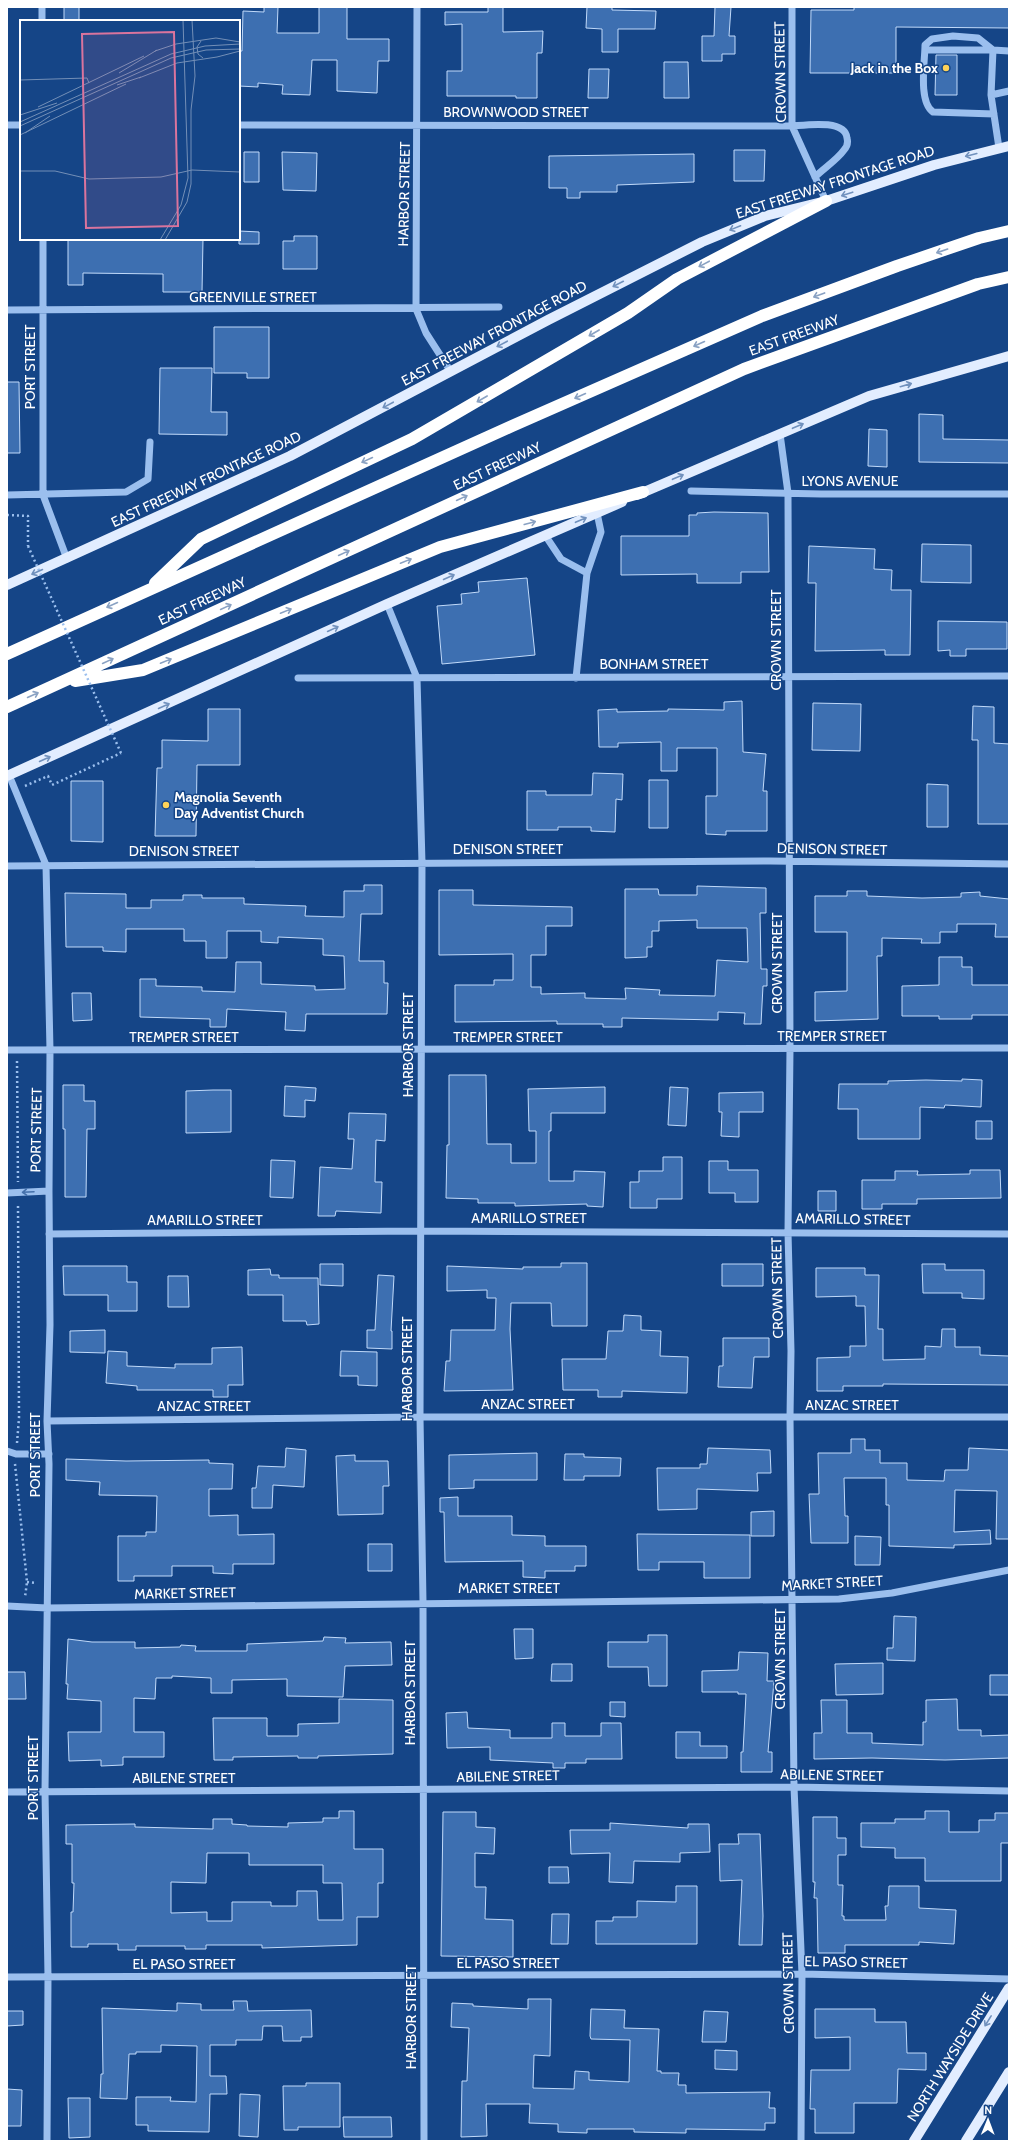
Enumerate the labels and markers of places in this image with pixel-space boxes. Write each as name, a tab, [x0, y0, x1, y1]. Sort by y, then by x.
place label: Jack in the Box	[849, 59, 938, 77]
marker: Jack in the Box	[941, 63, 951, 73]
place label: Magnolia Seventh Day Adventist Church	[174, 788, 304, 822]
marker: Magnolia Seventh Day Adventist Church	[161, 800, 171, 810]

